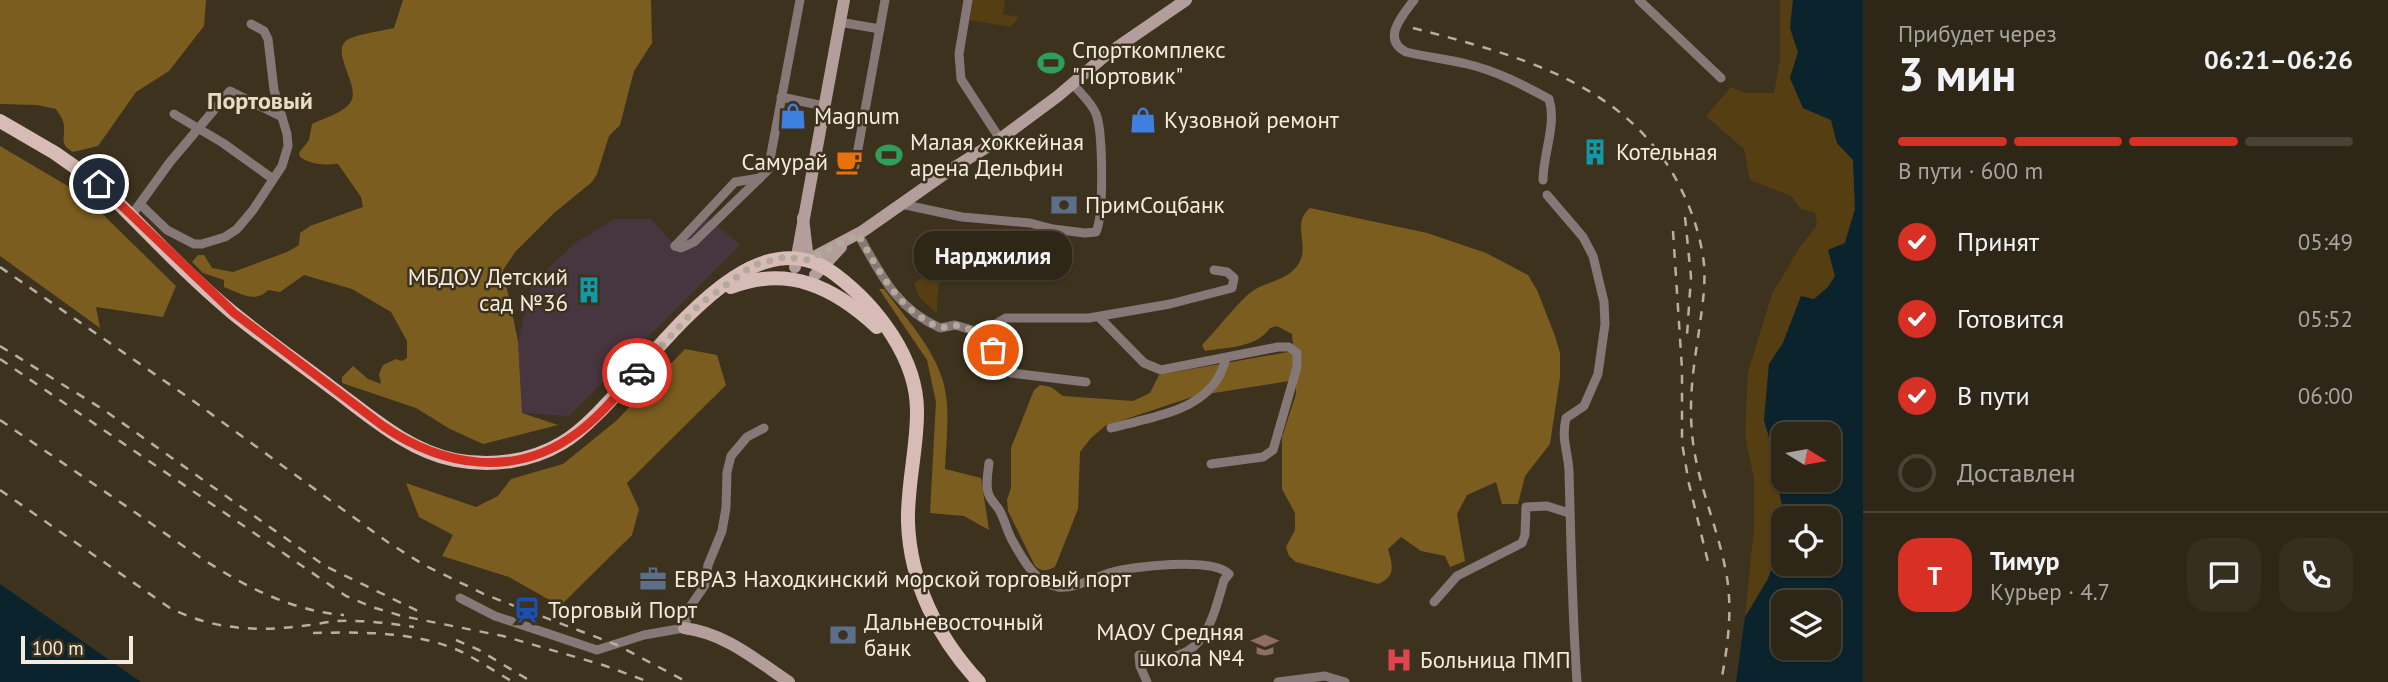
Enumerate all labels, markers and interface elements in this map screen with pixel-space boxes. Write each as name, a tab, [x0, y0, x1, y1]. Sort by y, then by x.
text: Прибудет через	[1898, 19, 2057, 48]
place label: Спорткомплекс "Портовик"	[1072, 35, 1226, 90]
text: 06:21–06:26	[2204, 43, 2353, 76]
text: 3 мин	[1898, 44, 2016, 104]
sports icon: Спорткомплекс "Портовик"	[1036, 48, 1066, 78]
district label: Портовый	[207, 85, 313, 116]
shop icon: Magnum	[778, 101, 808, 131]
place label: Magnum	[814, 101, 900, 130]
shop icon: Кузовной ремонт	[1128, 105, 1158, 135]
place label: Кузовной ремонт	[1164, 105, 1340, 134]
place label: Малая хоккейная арена Дельфин	[910, 127, 1084, 182]
building icon: Котельная	[1580, 137, 1610, 167]
place label: Котельная	[1616, 137, 1717, 166]
sports icon: Малая хоккейная арена Дельфин	[874, 140, 904, 170]
place label: Самурай	[741, 147, 828, 176]
cafe icon: Самурай	[834, 147, 864, 177]
pin	[69, 154, 129, 214]
text: В пути · 600 m	[1898, 156, 2043, 185]
icon: home	[80, 165, 118, 203]
bank icon: ПримСоцбанк	[1049, 190, 1079, 220]
place label: ПримСоцбанк	[1085, 190, 1224, 219]
icon: check	[1898, 223, 1936, 261]
text: Принят	[1957, 225, 2039, 258]
text: 05:49	[2298, 227, 2353, 256]
callout: Нарджилия	[914, 231, 1072, 280]
text: Нарджилия	[935, 241, 1051, 270]
place label: МБДОУ Детский сад №36	[408, 262, 568, 317]
building icon: МБДОУ Детский сад №36	[574, 275, 604, 305]
icon: check	[1898, 300, 1936, 338]
text: Готовится	[1957, 302, 2064, 335]
text: 05:52	[2298, 304, 2353, 333]
pin	[963, 320, 1023, 380]
icon: bag	[974, 331, 1012, 369]
courier	[602, 338, 672, 408]
icon: car	[618, 354, 656, 392]
icon: check	[1898, 377, 1936, 415]
text: В пути	[1957, 379, 2030, 412]
text: 06:00	[2298, 381, 2353, 410]
north arrow	[1771, 422, 1841, 492]
map controls	[1771, 422, 1841, 660]
text: Доставлен	[1957, 456, 2076, 489]
button: locate	[1771, 506, 1841, 576]
button: chat	[2187, 538, 2261, 612]
button: phone	[2279, 538, 2353, 612]
text: Тимур	[1990, 544, 2060, 577]
text: Т	[1928, 559, 1942, 592]
office icon: ЕВРАЗ Находкинский морской торговый порт	[638, 564, 668, 594]
place label: ЕВРАЗ Находкинский морской торговый порт	[674, 564, 1132, 593]
text: Курьер · 4.7	[1990, 577, 2110, 606]
button: layers	[1771, 590, 1841, 660]
station icon: Торговый Порт	[512, 595, 542, 625]
place label: Торговый Порт	[548, 595, 698, 624]
place label: Дальневосточный банк	[864, 607, 1044, 662]
place label: МАОУ Средняя школа №4	[1096, 617, 1244, 672]
bank icon: Дальневосточный банк	[828, 620, 858, 650]
school or university icon: МАОУ Средняя школа №4	[1250, 630, 1280, 660]
scale bar	[21, 633, 133, 665]
text: 100 m	[32, 636, 84, 660]
hospital icon: Больница ПМП	[1384, 645, 1414, 675]
place label: Больница ПМП	[1420, 645, 1571, 674]

